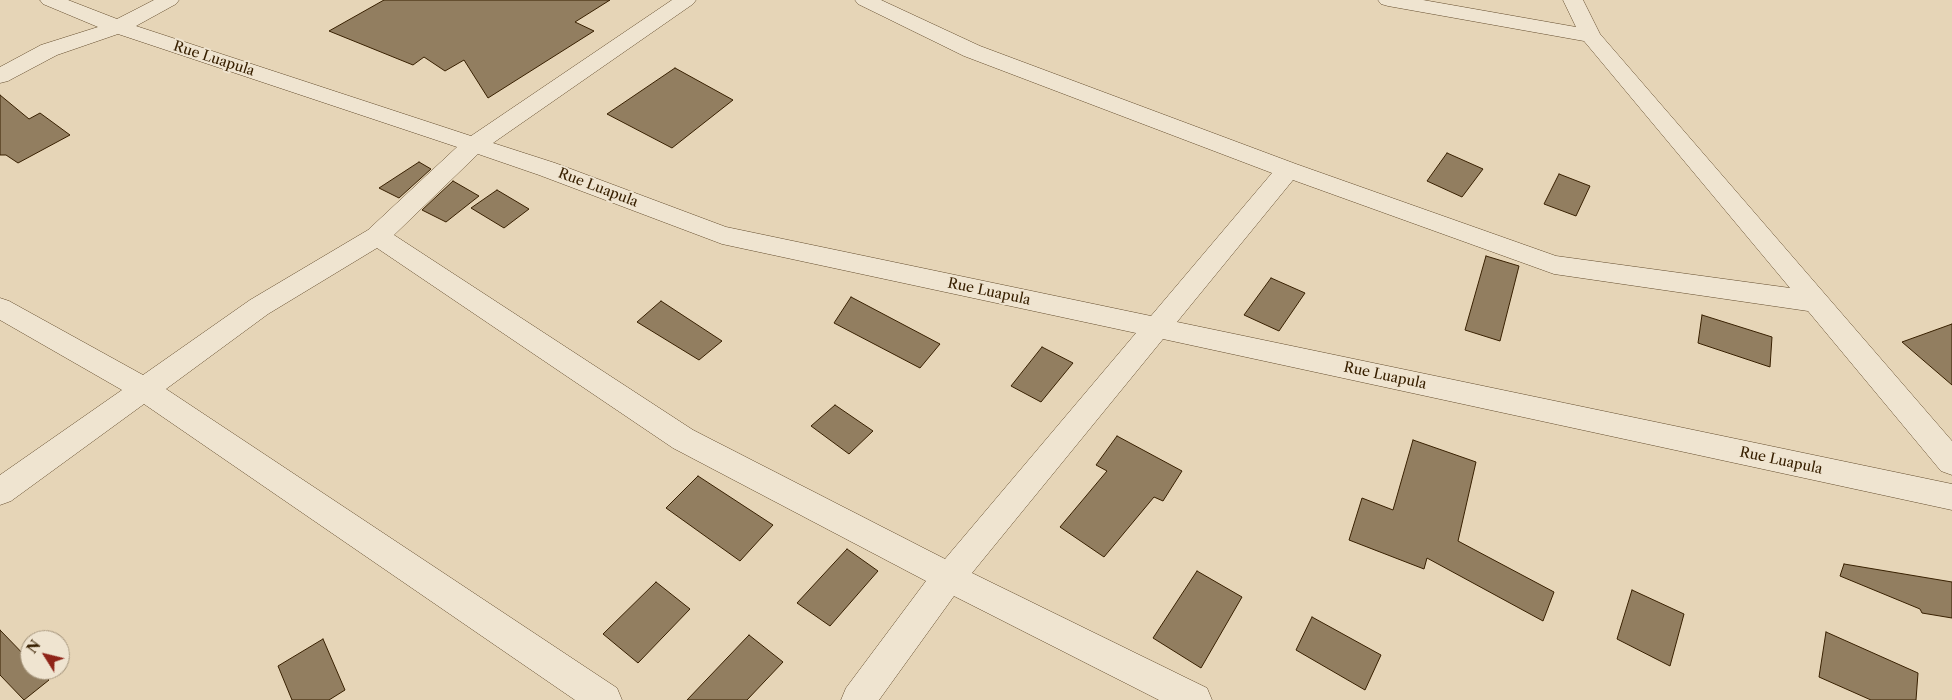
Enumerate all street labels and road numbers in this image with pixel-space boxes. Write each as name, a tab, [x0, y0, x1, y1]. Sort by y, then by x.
street label: Rue Luapula	[171, 38, 257, 80]
street label: Rue Luapula	[556, 165, 640, 211]
street label: Rue Luapula	[946, 275, 1032, 309]
street label: Rue Luapula	[1342, 359, 1428, 393]
street label: Rue Luapula	[1738, 444, 1824, 478]

